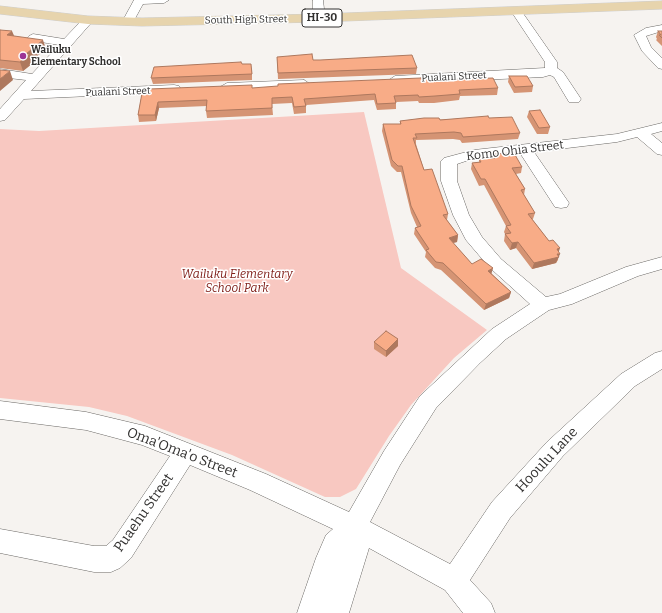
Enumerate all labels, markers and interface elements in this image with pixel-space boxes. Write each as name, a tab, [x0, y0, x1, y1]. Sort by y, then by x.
road number: HI-30	[302, 9, 342, 27]
street label: South High Street	[205, 13, 287, 27]
place label: Wailuku Elementary School	[31, 44, 121, 68]
marker: Wailuku Elementary School	[18, 51, 28, 61]
street label: Pualani Street	[421, 69, 487, 85]
street label: Pualani Street	[85, 85, 151, 99]
street label: Komo Ohia Street	[465, 138, 565, 164]
park label: Wailuku Elementary School Park	[181, 268, 293, 296]
street label: Oma'Oma'o Street	[124, 424, 240, 482]
street label: Hooulu Lane	[513, 424, 581, 496]
street label: Puaehu Street	[111, 471, 177, 555]

